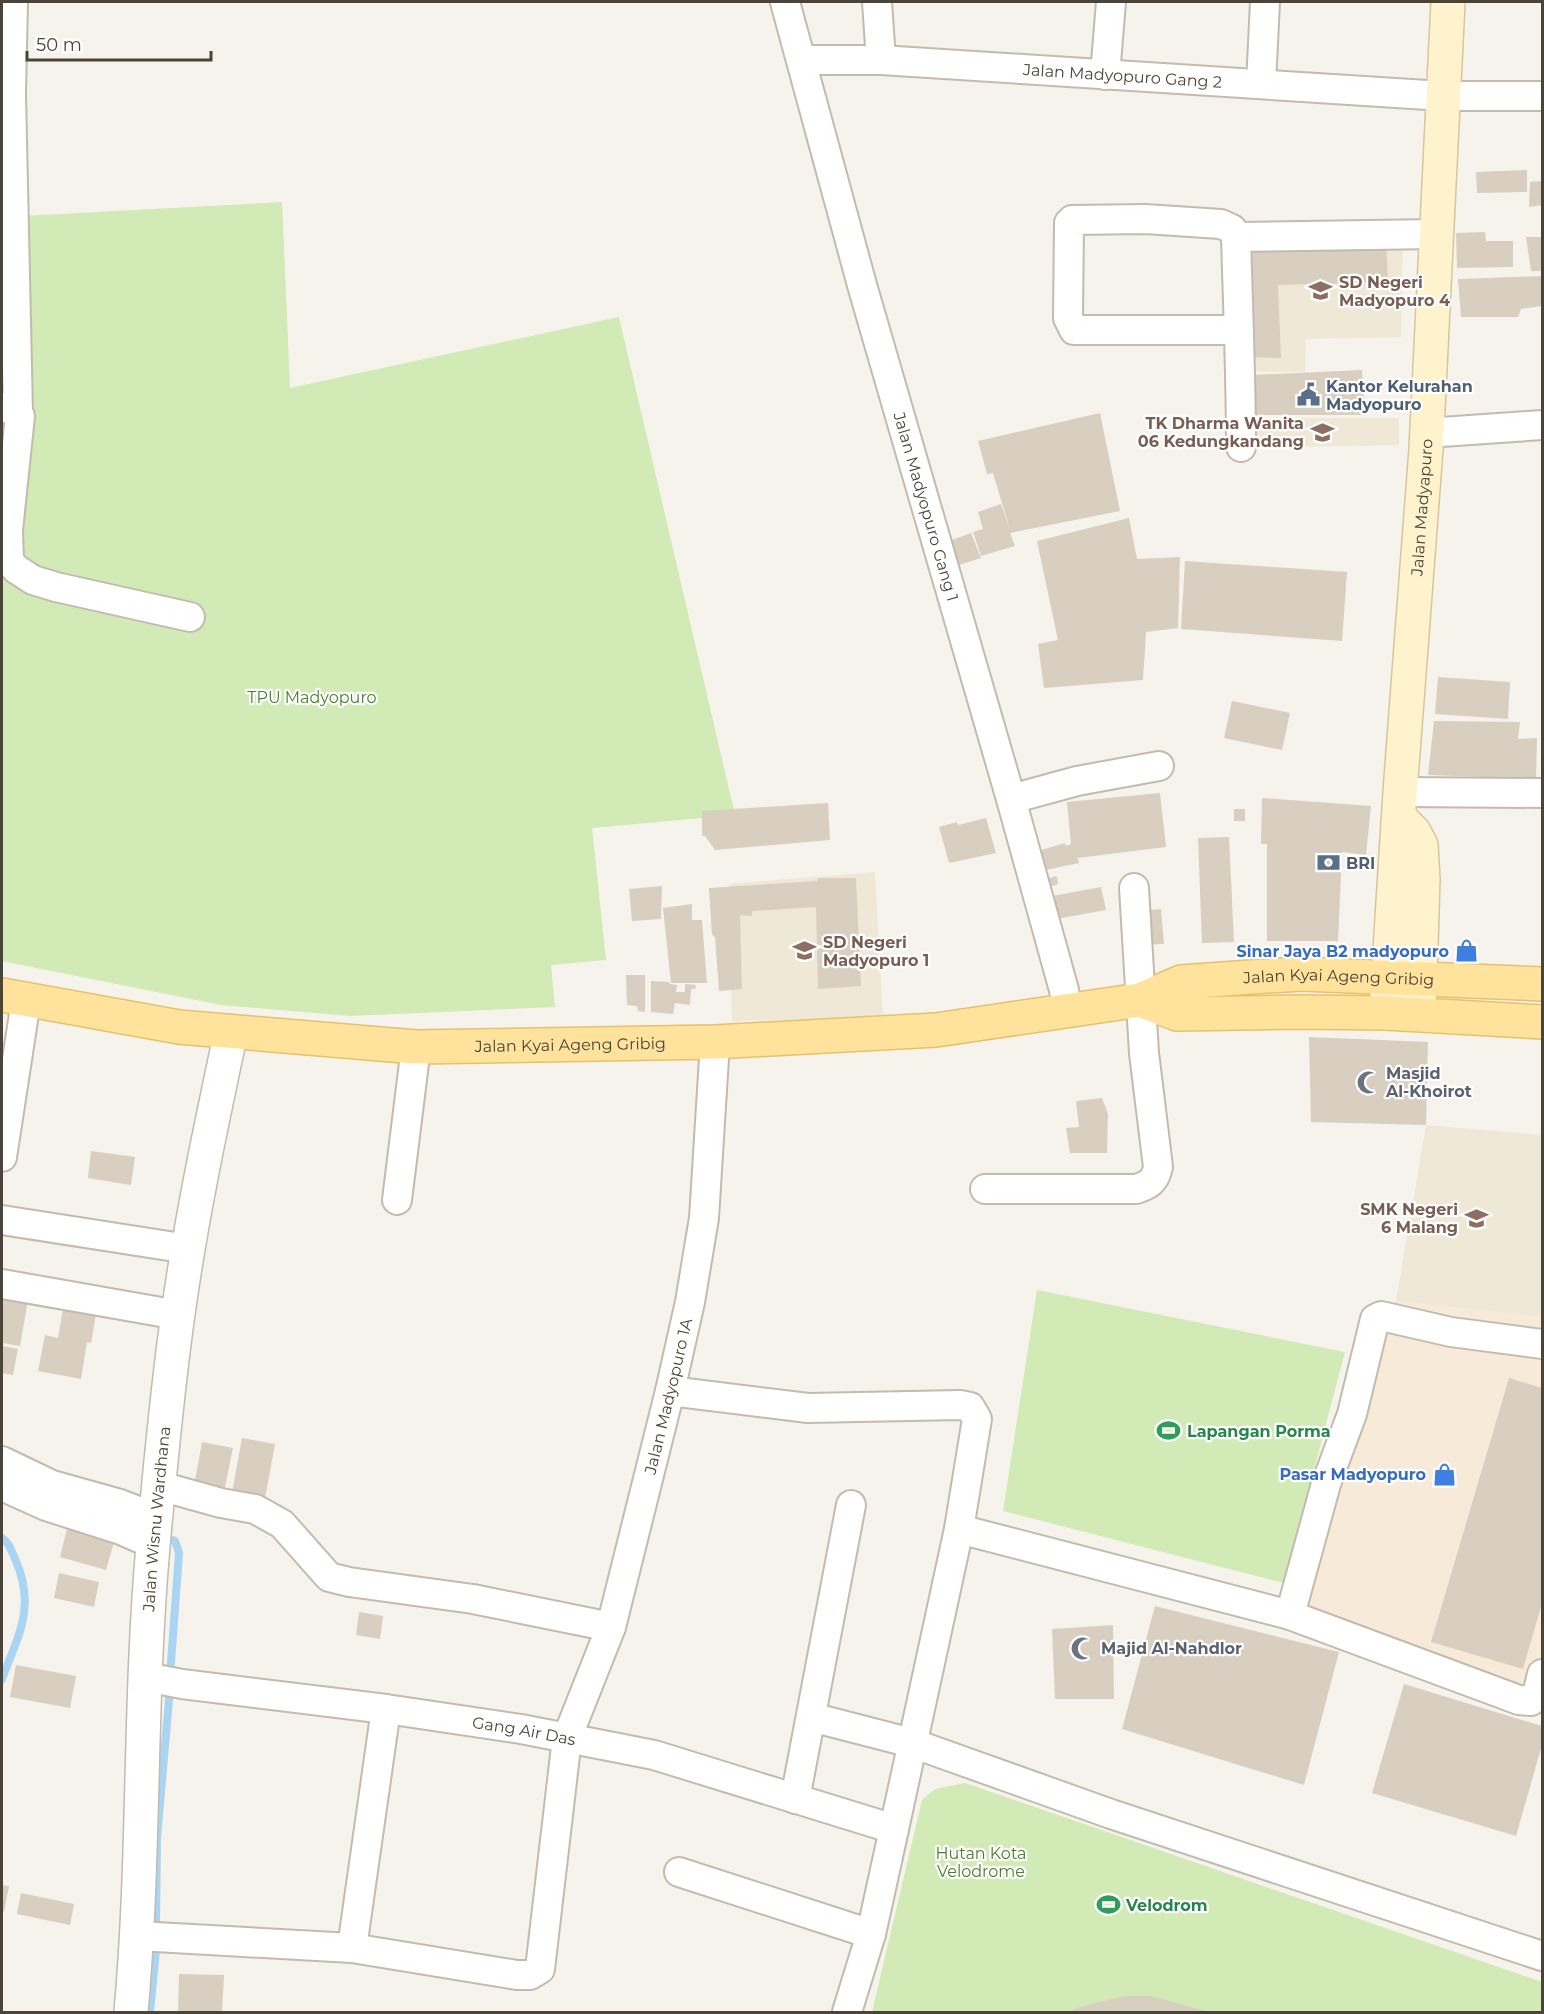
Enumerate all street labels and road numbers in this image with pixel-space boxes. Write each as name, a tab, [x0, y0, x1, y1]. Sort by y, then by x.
street label: Jalan Madyopuro Gang 2	[1021, 60, 1223, 92]
street label: Jalan Madyopuro Gang 1	[889, 409, 962, 603]
street label: Jalan Madyapuro	[1407, 438, 1436, 578]
street label: Jalan Kyai Ageng Gribig	[1242, 965, 1435, 989]
street label: Jalan Kyai Ageng Gribig	[474, 1034, 666, 1056]
street label: Jalan Madyopuro 1A	[640, 1316, 696, 1477]
street label: Jalan Wisnu Wardhana	[139, 1425, 174, 1613]
street label: Gang Air Das	[471, 1713, 578, 1750]

